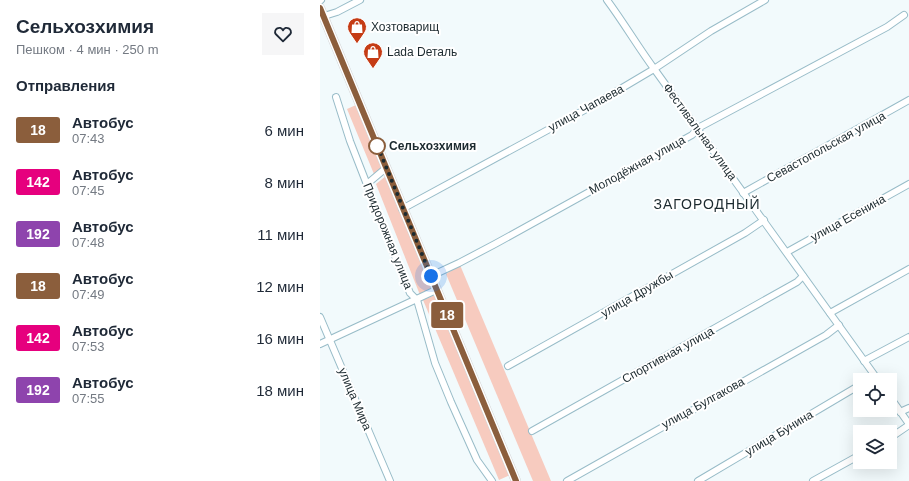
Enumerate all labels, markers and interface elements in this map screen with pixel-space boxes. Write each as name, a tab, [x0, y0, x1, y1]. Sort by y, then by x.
button: heart	[262, 13, 304, 55]
text: Сельхозхимия	[16, 16, 154, 37]
shop icon: Хозтоварищ	[346, 16, 368, 44]
place label: Хозтоварищ	[371, 20, 439, 34]
shop icon: Lada Dеталь	[362, 41, 384, 69]
text: Пешком · 4 мин · 250 m	[16, 42, 158, 57]
place label: Lada Dеталь	[387, 45, 457, 59]
text: Отправления	[16, 77, 115, 94]
street label: улица Чапаева	[546, 81, 626, 134]
street label: Фестивальная улица	[660, 81, 740, 183]
street label: Севастопольская улица	[764, 108, 888, 185]
text: Автобус	[72, 114, 134, 131]
text: 18	[30, 122, 46, 138]
text: 6 мин	[265, 122, 304, 139]
text: 07:43	[72, 131, 105, 146]
street label: Молодёжная улица	[586, 133, 688, 197]
marker: Сельхозхимия	[368, 137, 386, 155]
place label: Сельхозхимия	[389, 139, 476, 153]
text: Автобус	[72, 166, 134, 183]
text: 142	[26, 174, 50, 190]
text: 8 мин	[265, 174, 304, 191]
street label: Придорожная улица	[360, 181, 416, 291]
text: 07:45	[72, 183, 105, 198]
street label: улица Есенина	[808, 191, 888, 244]
district label: ЗАГОРОДНЫЙ	[653, 195, 761, 212]
text: Автобус	[72, 218, 134, 235]
text: 192	[26, 226, 50, 242]
text: 11 мин	[257, 226, 304, 243]
text: 07:48	[72, 235, 105, 250]
your location	[421, 266, 441, 286]
street label: улица Дружбы	[599, 268, 675, 320]
text: Автобус	[72, 270, 134, 287]
text: 18	[30, 278, 46, 294]
text: 12 мин	[256, 278, 304, 295]
text: 07:49	[72, 287, 105, 302]
line badge: 18	[429, 302, 465, 328]
text: 18	[439, 307, 455, 323]
text: Автобус	[72, 322, 134, 339]
street label: Спортивная улица	[620, 324, 717, 386]
text: 142	[26, 330, 50, 346]
text: 16 мин	[256, 330, 304, 347]
text: 07:53	[72, 339, 105, 354]
street label: улица Мира	[336, 366, 375, 433]
map controls	[853, 373, 897, 469]
button: locate	[853, 373, 897, 417]
text: Автобус	[72, 374, 134, 391]
street label: улица Булгакова	[659, 374, 747, 432]
text: 192	[26, 382, 50, 398]
text: 18 мин	[256, 382, 304, 399]
text: 07:55	[72, 391, 105, 406]
street label: улица Бунина	[743, 407, 816, 459]
button: layers	[853, 425, 897, 469]

